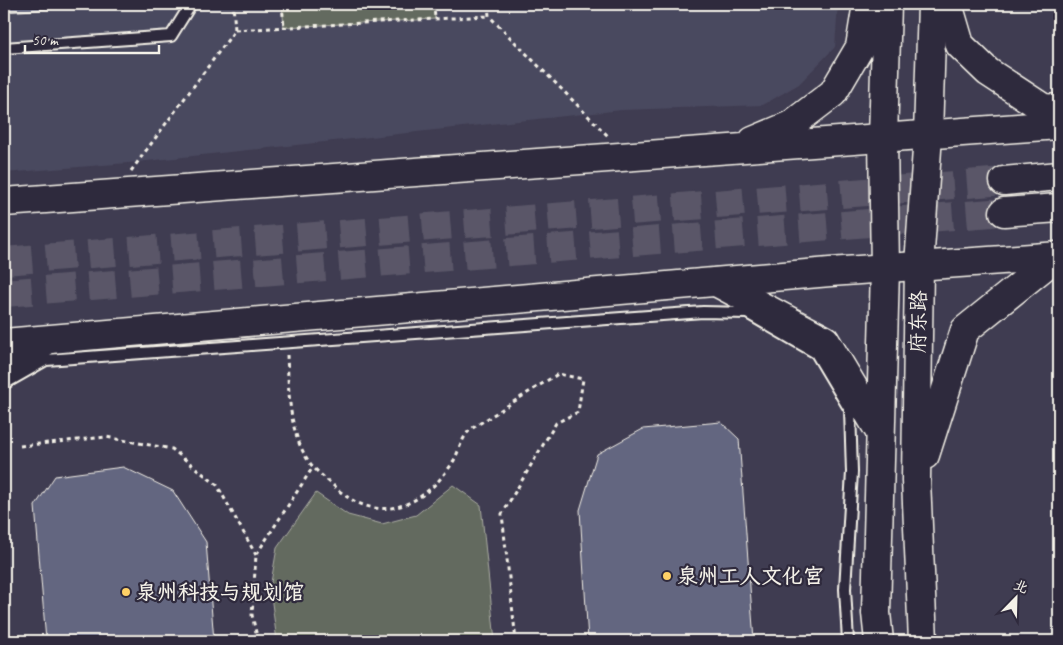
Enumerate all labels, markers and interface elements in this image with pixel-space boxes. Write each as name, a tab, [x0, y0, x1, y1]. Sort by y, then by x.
scale bar	[25, 22, 159, 54]
text: 50 m	[32, 31, 59, 50]
street label: 府东路	[904, 290, 932, 354]
place label: 泉州工人文化宫	[677, 563, 824, 589]
marker: 泉州工人文化宫	[661, 570, 673, 582]
north arrow	[990, 572, 1040, 622]
text: 北	[1011, 576, 1031, 597]
place label: 泉州科技与规划馆	[136, 579, 304, 605]
marker: 泉州科技与规划馆	[120, 586, 132, 598]

